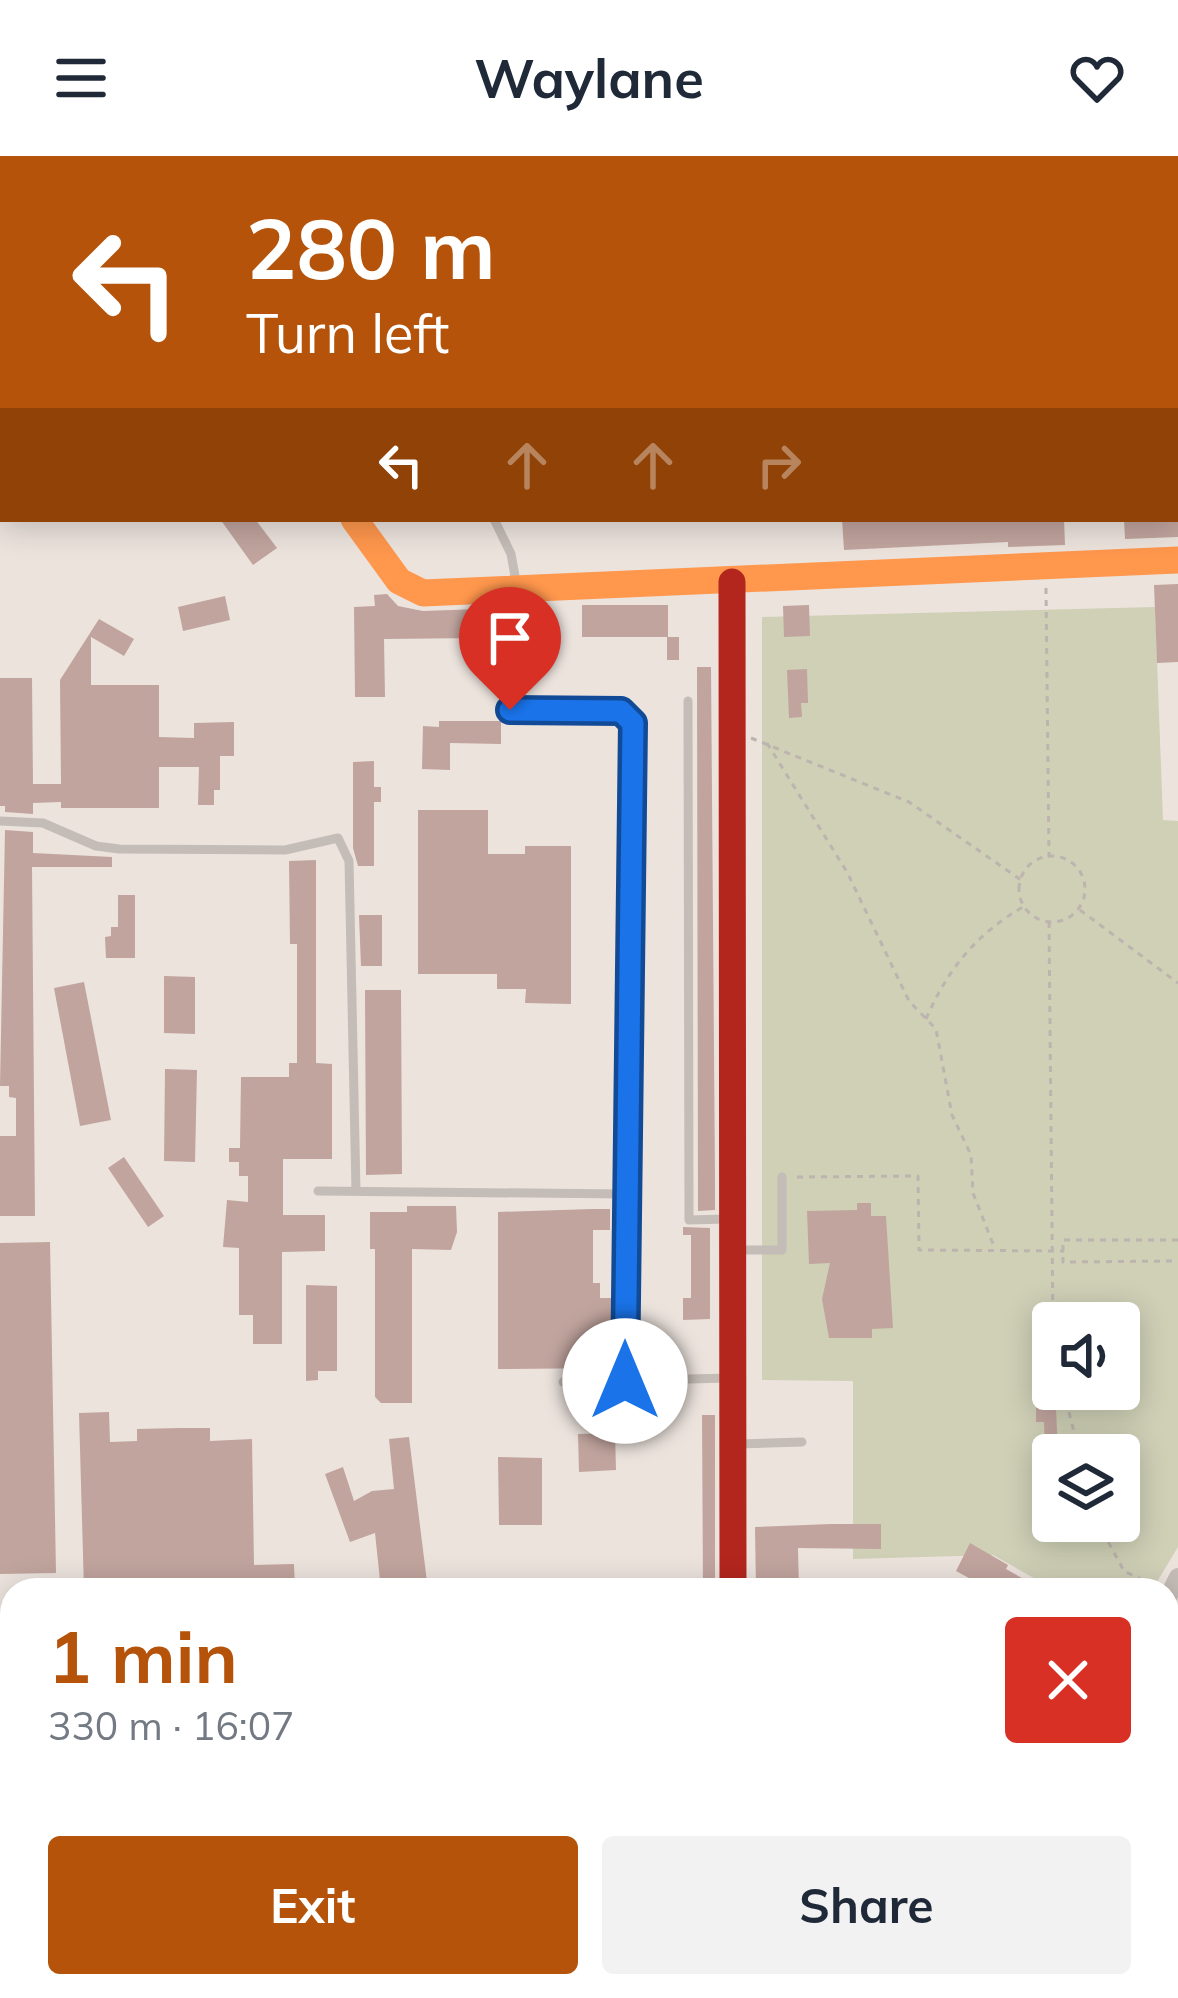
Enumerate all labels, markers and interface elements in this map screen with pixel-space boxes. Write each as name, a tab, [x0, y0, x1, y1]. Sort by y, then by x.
text: Waylane	[474, 44, 704, 112]
icon: menu	[48, 45, 114, 111]
icon: heart	[1064, 45, 1130, 111]
text: 280 m	[246, 195, 496, 300]
icon: left	[48, 204, 204, 360]
text: Turn left	[246, 299, 449, 367]
icon: left	[368, 432, 434, 498]
icon: ahead	[494, 432, 560, 498]
icon: ahead	[620, 432, 686, 498]
icon: right	[746, 432, 812, 498]
pin	[459, 587, 561, 710]
icon: arrive	[477, 605, 543, 671]
map controls	[1032, 1302, 1140, 1542]
button: sound	[1032, 1302, 1140, 1410]
position arrow	[562, 1318, 688, 1444]
button: layers	[1032, 1434, 1140, 1542]
text: 1 min	[48, 1611, 238, 1701]
button: close	[1005, 1617, 1131, 1743]
text: 330 m · 16:07	[48, 1701, 294, 1750]
button: Exit	[48, 1836, 578, 1974]
button: Share	[602, 1836, 1131, 1974]

